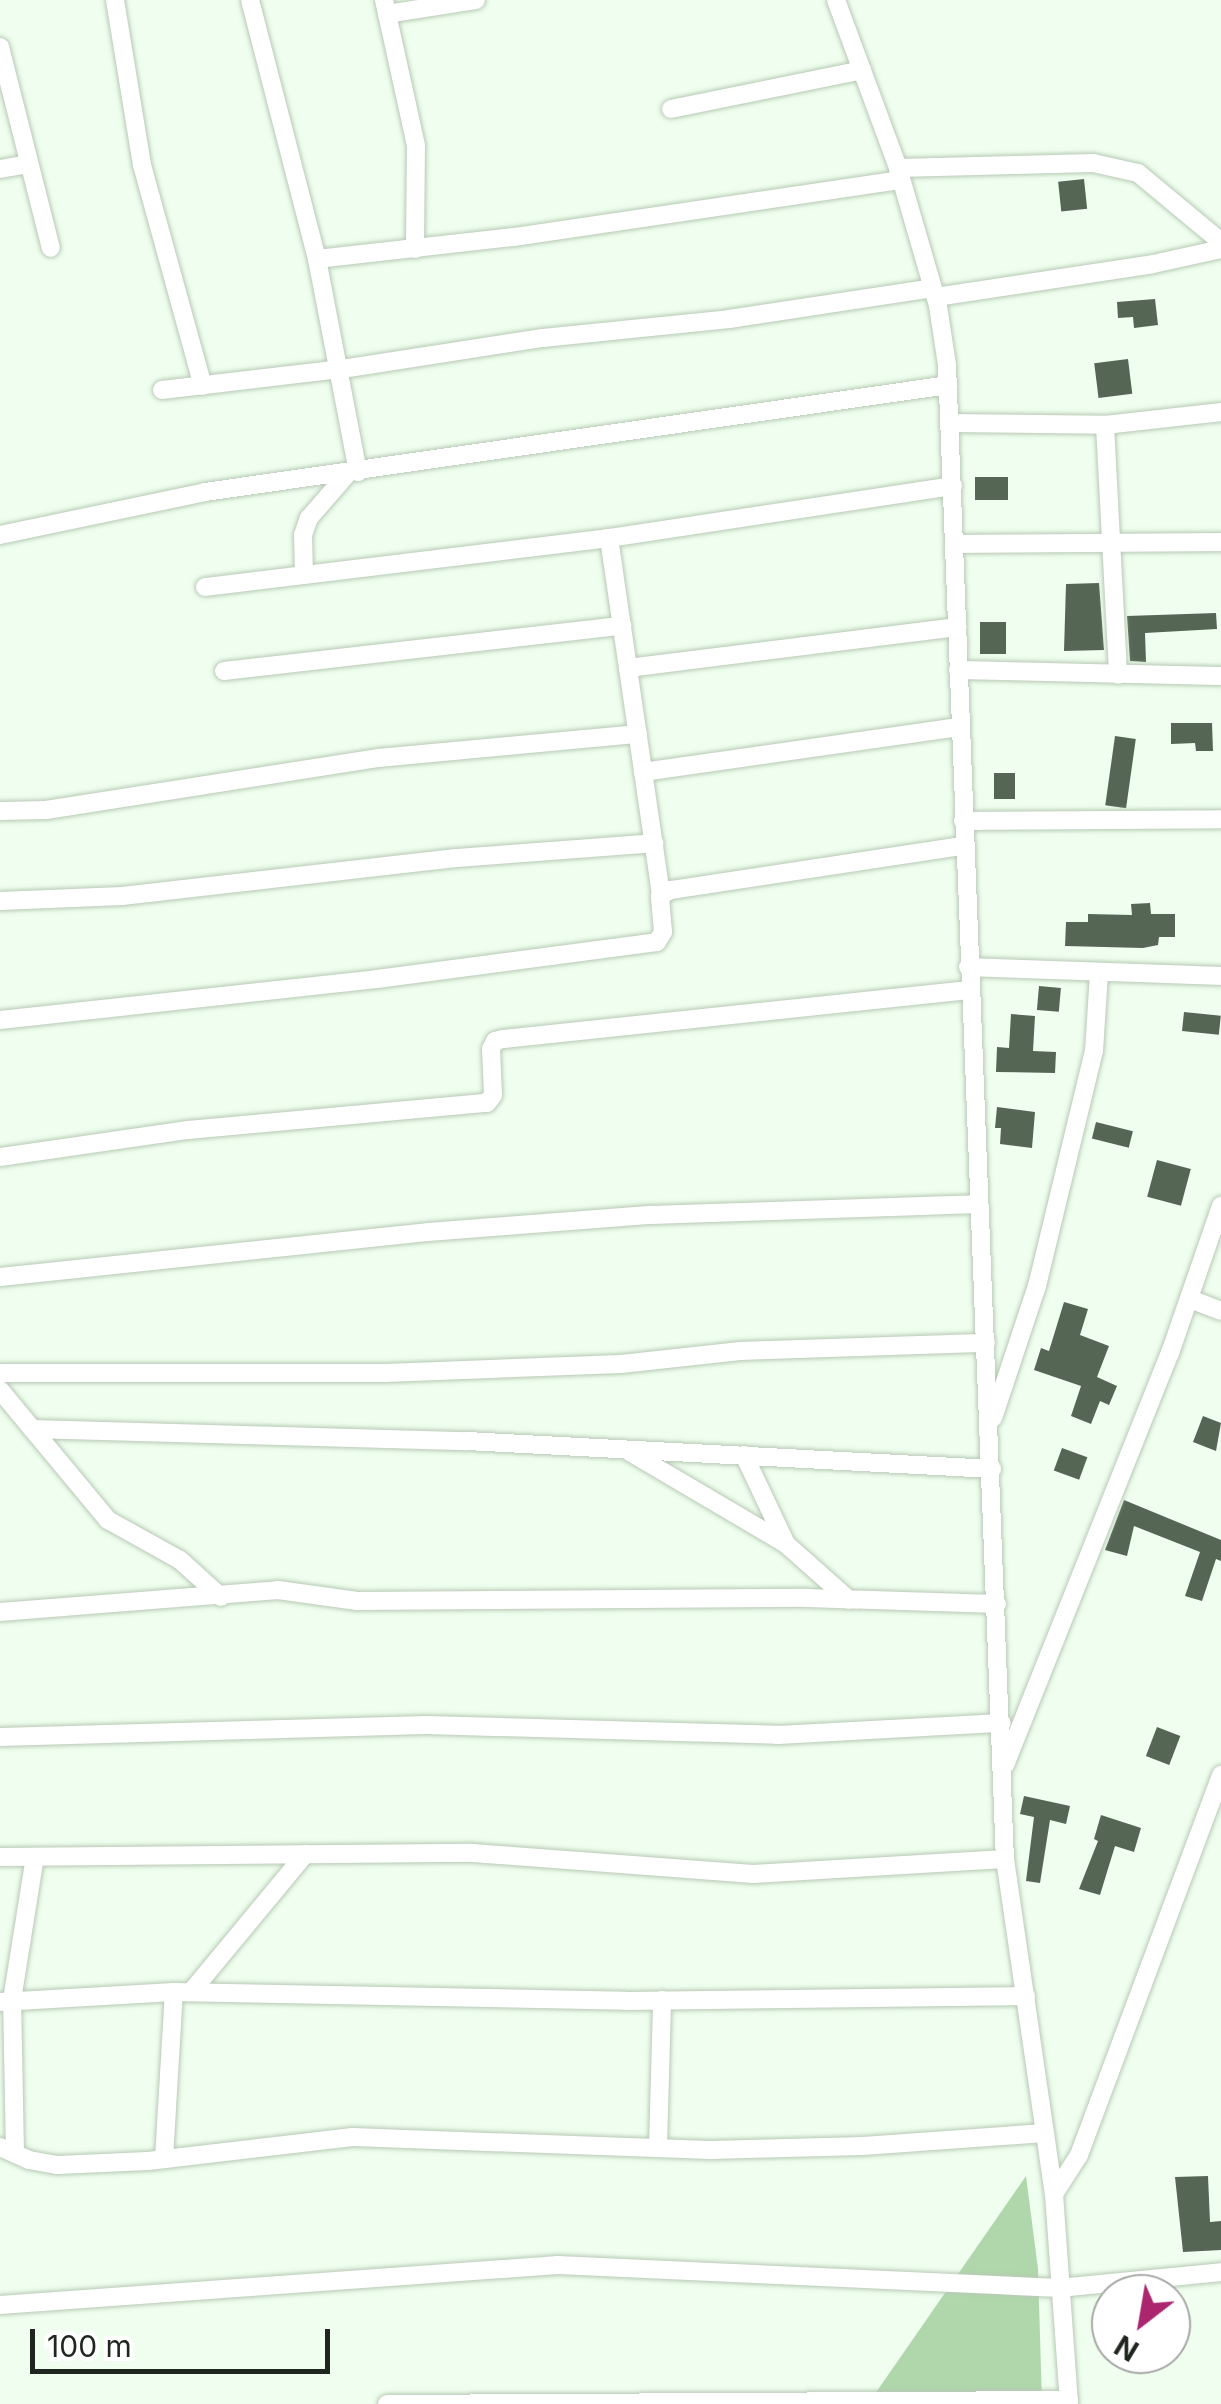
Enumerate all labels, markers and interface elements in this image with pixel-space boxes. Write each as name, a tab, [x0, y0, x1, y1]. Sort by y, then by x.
north arrow	[1091, 2274, 1191, 2374]
scale bar	[35, 2309, 335, 2371]
text: 100 m	[47, 2328, 132, 2364]
text: N	[1109, 2328, 1144, 2368]

